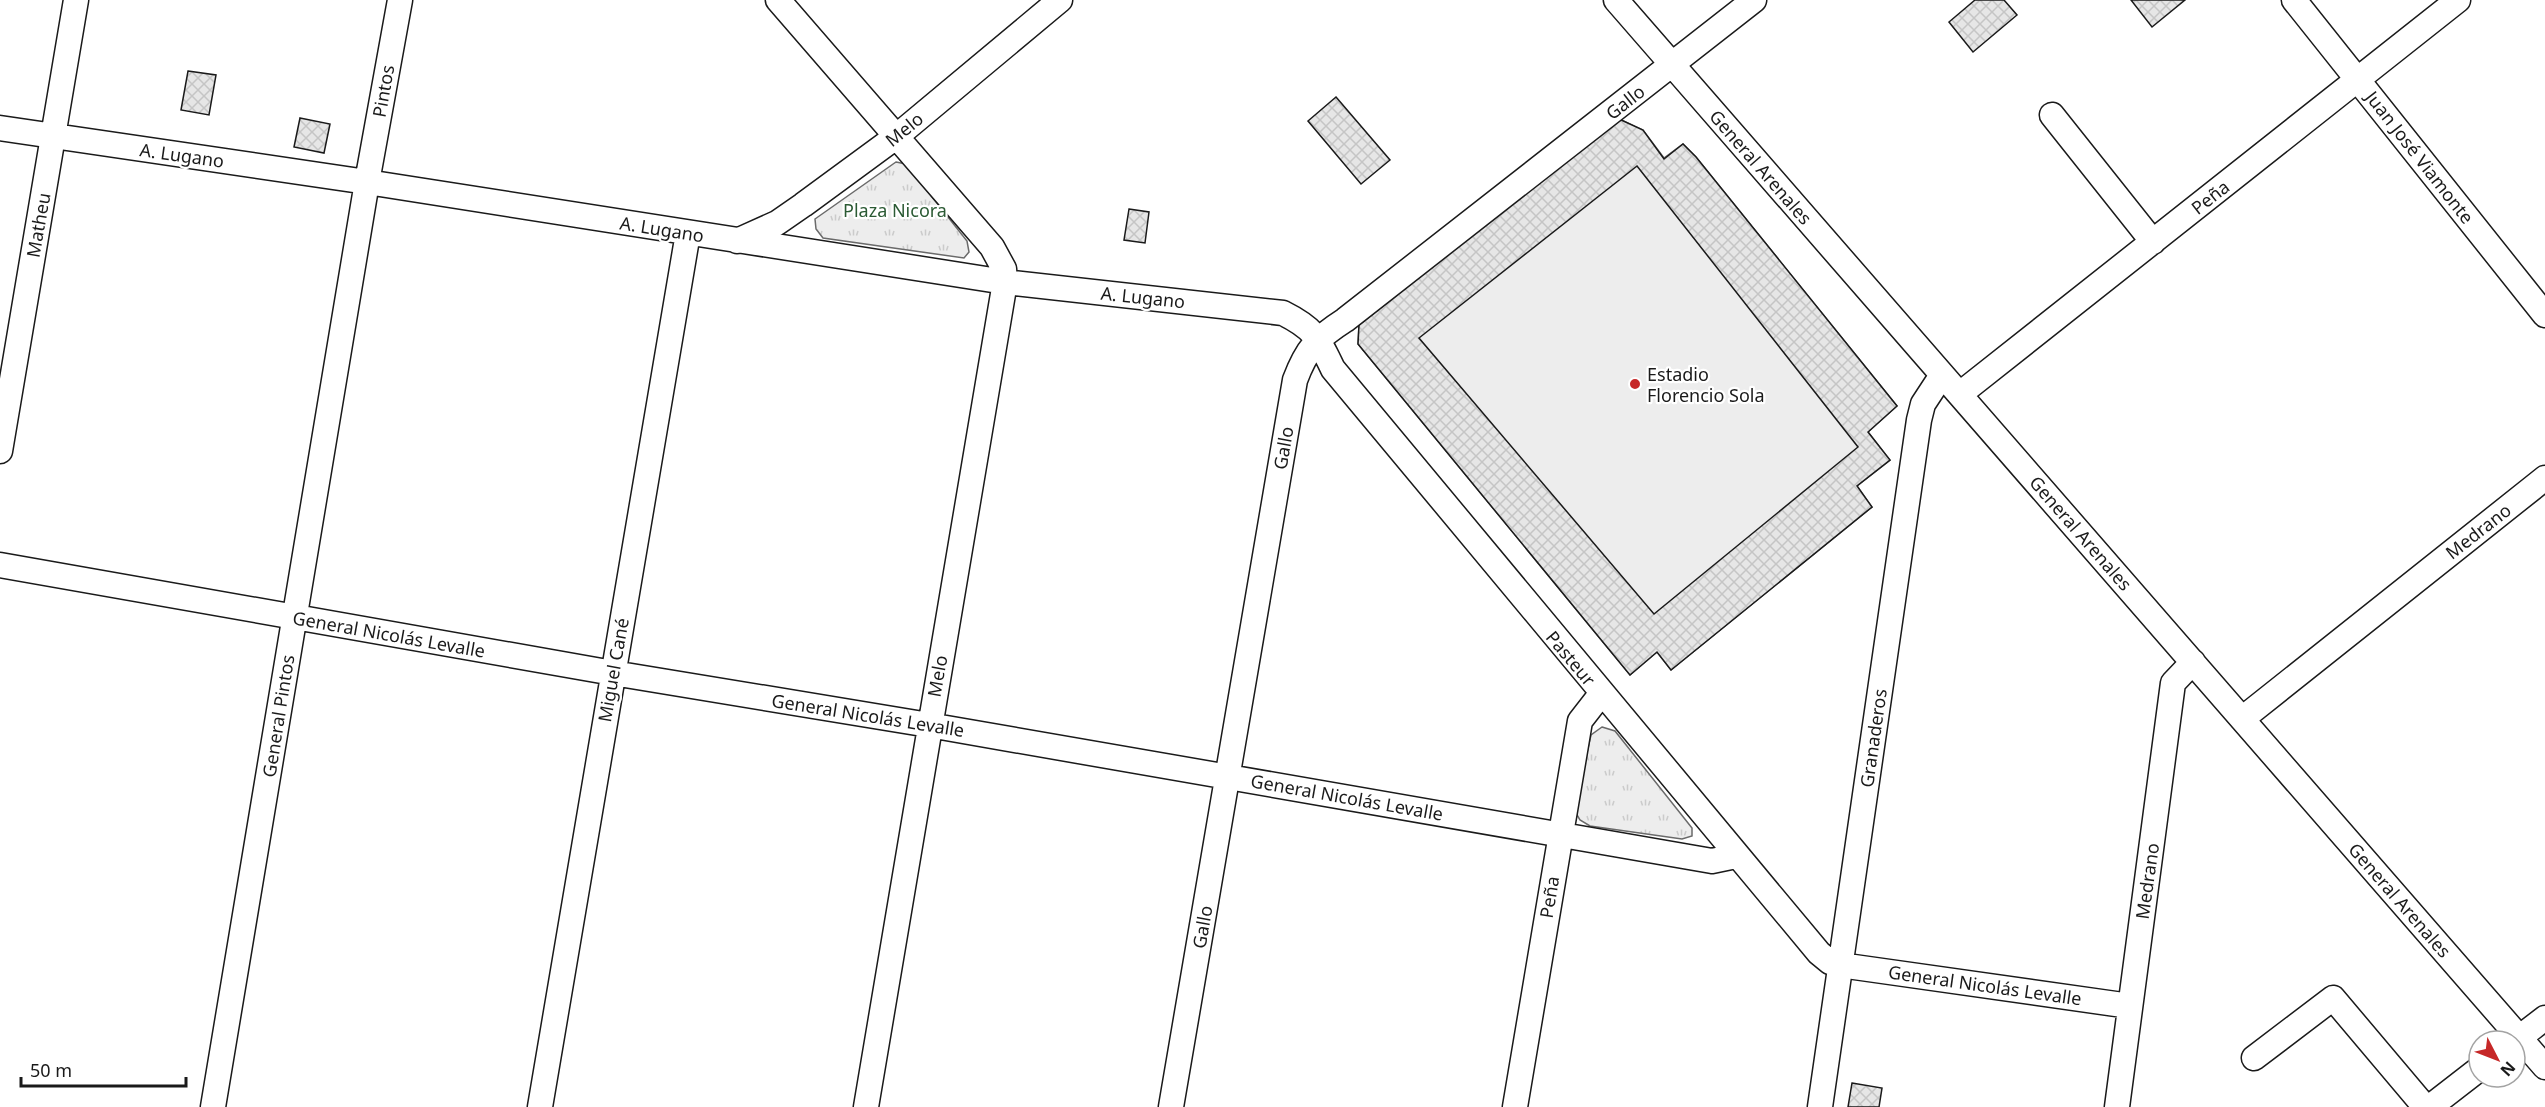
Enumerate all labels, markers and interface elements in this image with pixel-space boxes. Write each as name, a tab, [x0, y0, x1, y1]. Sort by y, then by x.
street label: Pintos	[367, 63, 399, 119]
street label: Gallo	[1601, 79, 1649, 125]
street label: Juan José Viamonte	[2359, 84, 2479, 228]
street label: General Arenales	[1705, 105, 1817, 229]
street label: Melo	[880, 106, 928, 152]
street label: A. Lugano	[138, 137, 226, 173]
street label: Peña	[2186, 175, 2234, 219]
street label: Matheu	[21, 191, 55, 259]
park label: Plaza Nicora	[843, 198, 947, 222]
street label: A. Lugano	[618, 211, 706, 247]
street label: A. Lugano	[1100, 281, 1186, 313]
place label: Estadio Florencio Sola	[1647, 362, 1765, 407]
marker: Estadio Florencio Sola	[1628, 377, 1642, 391]
street label: Gallo	[1267, 425, 1299, 471]
street label: General Arenales	[2025, 471, 2137, 595]
street label: Medrano	[2440, 498, 2516, 564]
street label: General Nicolás Levalle	[291, 605, 487, 663]
street label: Miguel Cané	[592, 616, 634, 724]
street label: Pasteur	[1541, 625, 1601, 691]
street label: General Pintos	[256, 653, 300, 779]
street label: Melo	[922, 653, 952, 699]
street label: Granaderos	[1854, 687, 1892, 789]
street label: General Nicolás Levalle	[770, 688, 966, 742]
street label: General Nicolás Levalle	[1249, 768, 1445, 826]
street label: General Arenales	[2344, 838, 2456, 962]
street label: Medrano	[2130, 841, 2164, 921]
street label: Peña	[1534, 874, 1564, 920]
street label: Gallo	[1186, 904, 1218, 950]
street label: General Nicolás Levalle	[1887, 960, 2083, 1010]
north arrow	[2467, 1029, 2527, 1089]
scale bar	[21, 1050, 186, 1088]
text: N	[2496, 1057, 2521, 1081]
text: 50 m	[30, 1058, 72, 1082]

